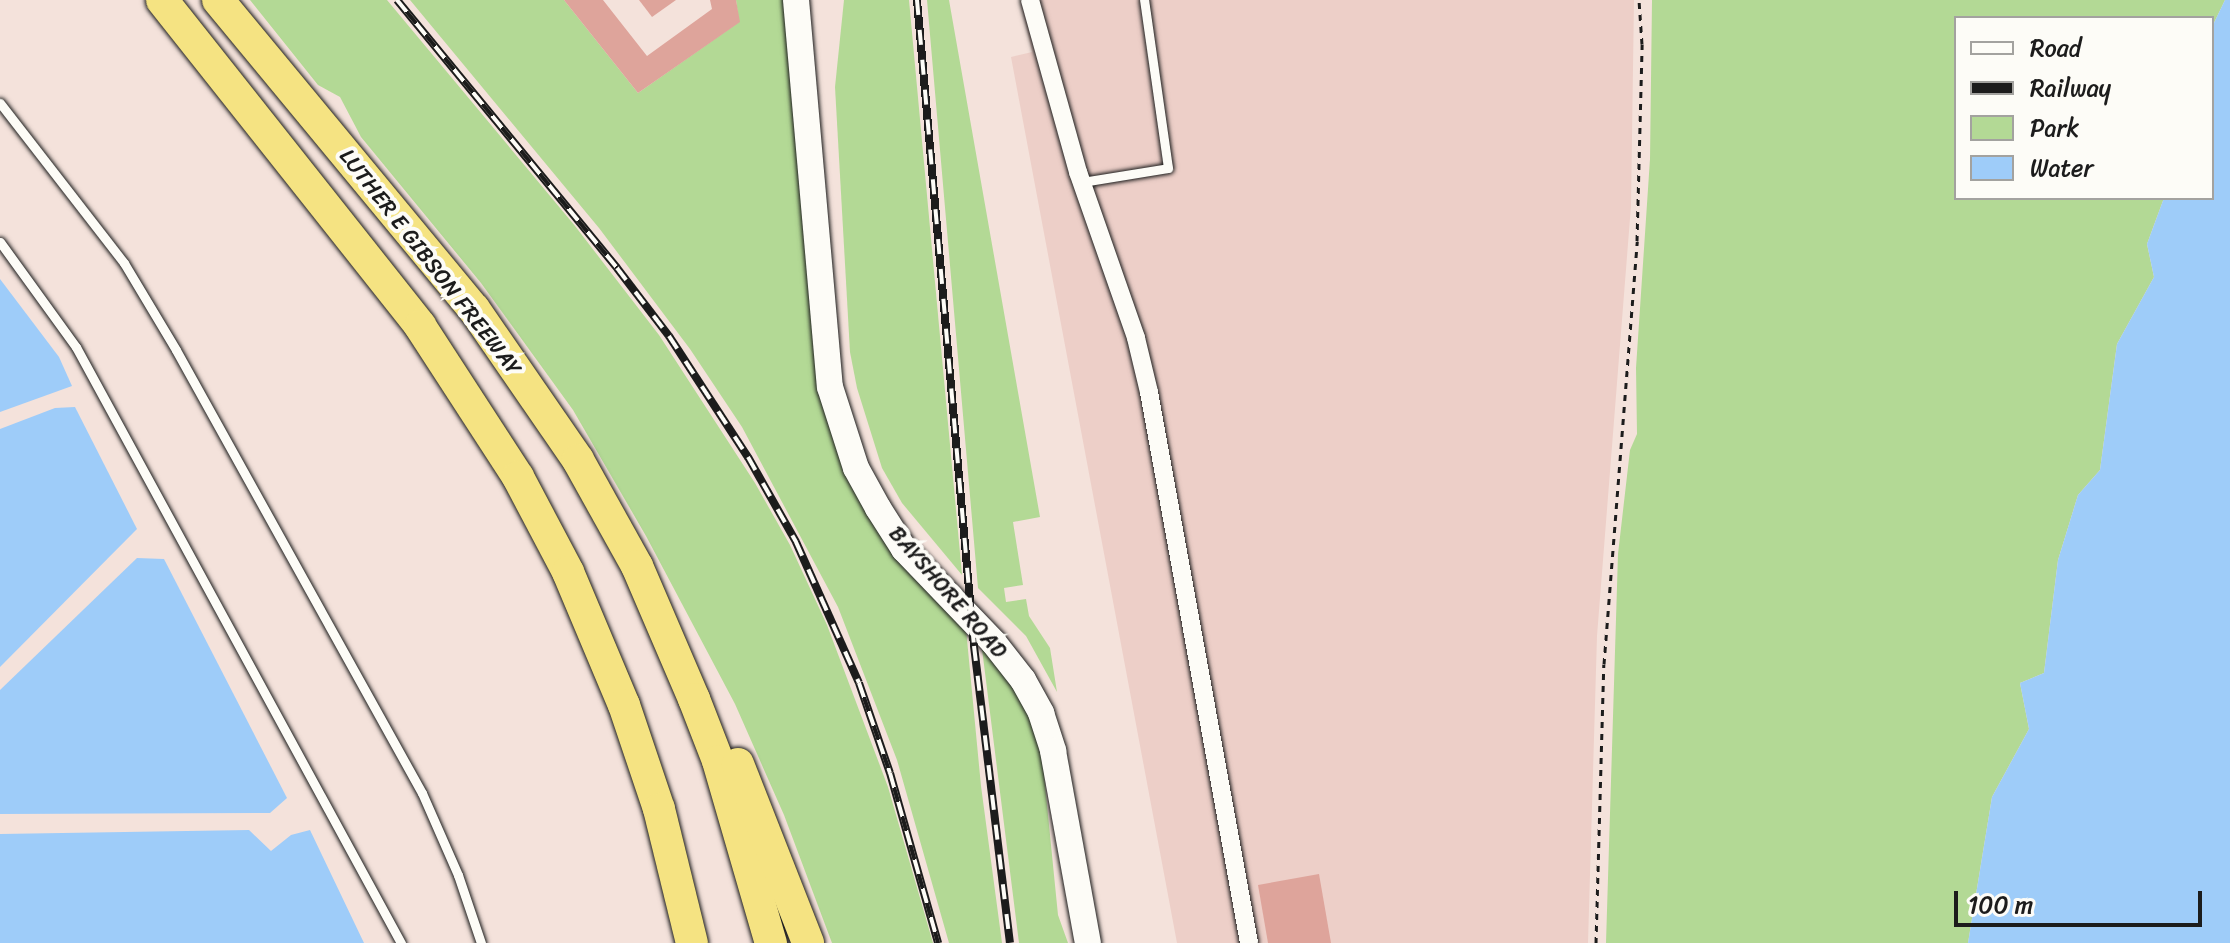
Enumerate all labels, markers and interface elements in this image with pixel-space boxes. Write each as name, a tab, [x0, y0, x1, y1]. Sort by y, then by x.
legend	[1954, 16, 2214, 200]
text: Road	[2030, 27, 2081, 69]
text: Railway	[2030, 67, 2111, 109]
text: Park	[2030, 107, 2079, 149]
street label: LUTHER E GIBSON FREEWAY	[335, 144, 527, 380]
text: Water	[2030, 147, 2093, 189]
street label: BAYSHORE ROAD	[883, 520, 1013, 664]
scale bar	[1958, 875, 2206, 925]
text: 100 m	[1968, 884, 2033, 926]

